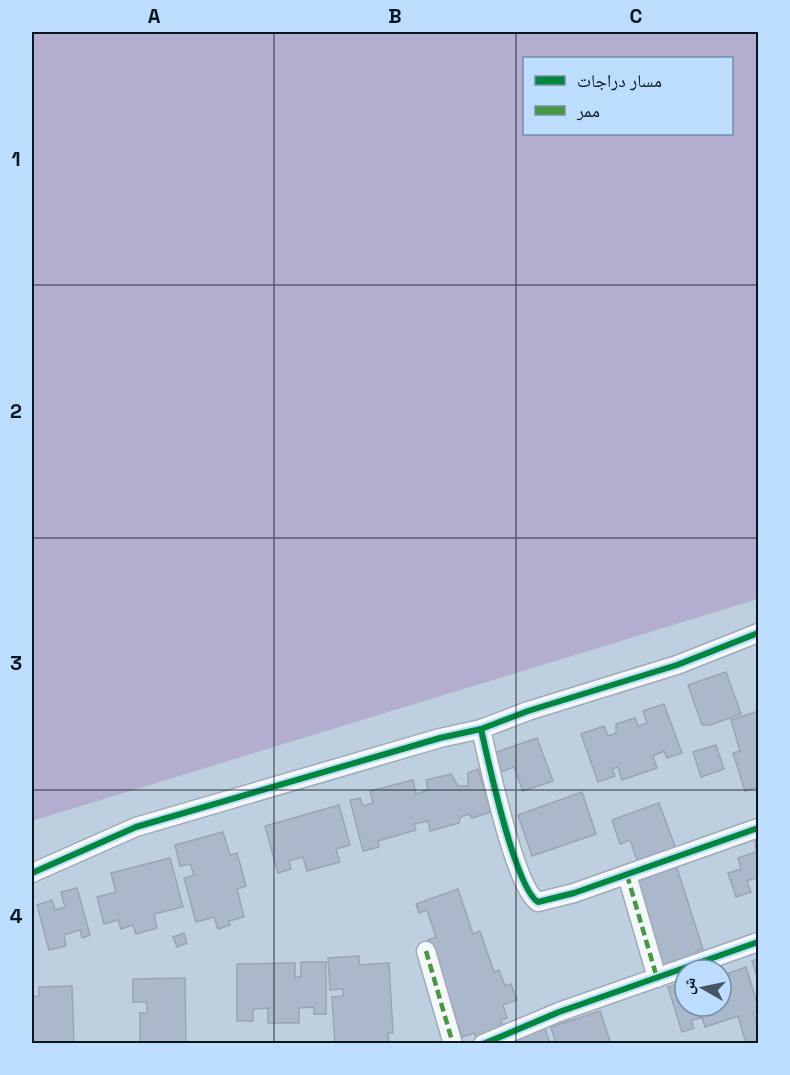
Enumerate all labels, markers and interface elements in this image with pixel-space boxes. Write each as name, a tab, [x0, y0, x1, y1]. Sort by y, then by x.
text: A	[148, 3, 161, 29]
text: B	[388, 3, 402, 29]
text: C	[630, 3, 643, 29]
legend	[523, 57, 733, 135]
text: مسار دراجات	[577, 69, 662, 92]
text: ممر	[576, 99, 600, 122]
text: 1	[11, 146, 21, 172]
text: 2	[10, 398, 22, 424]
text: 3	[10, 650, 22, 676]
text: 4	[10, 903, 23, 929]
north arrow	[673, 958, 733, 1018]
text: ش	[677, 976, 700, 996]

